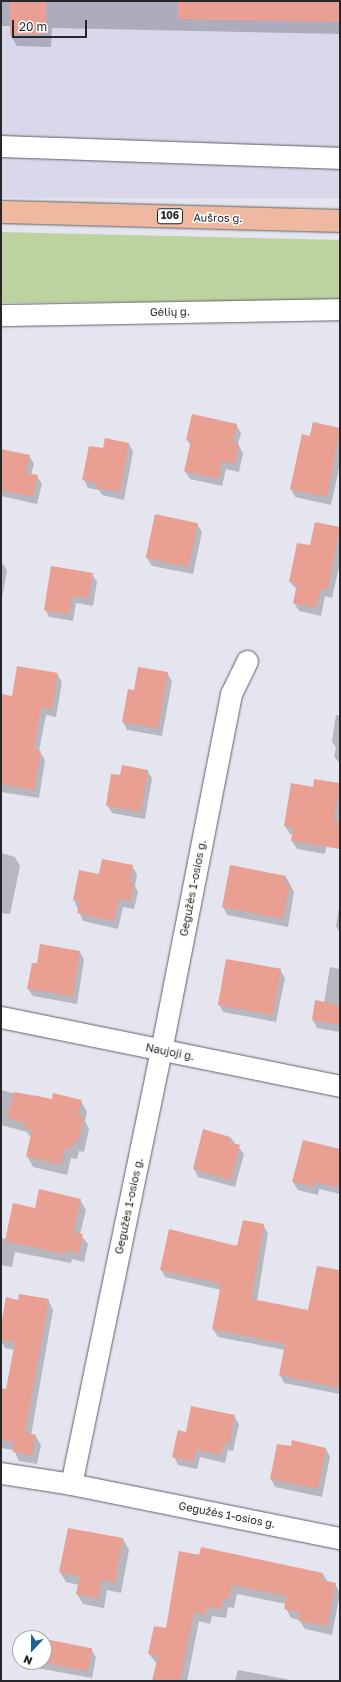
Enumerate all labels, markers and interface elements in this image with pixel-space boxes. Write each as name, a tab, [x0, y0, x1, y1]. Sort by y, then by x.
scale bar	[14, 12, 89, 38]
text: 20 m	[19, 19, 47, 34]
road number: 106	[157, 208, 183, 224]
street label: Aušros g.	[193, 211, 243, 225]
street label: Gėlių g.	[150, 305, 190, 319]
street label: Gegužės 1-osios g.	[177, 839, 209, 937]
street label: Naujoji g.	[144, 1041, 196, 1063]
street label: Gegužės 1-osios g.	[112, 1157, 146, 1255]
street label: Gegužės 1-osios g.	[178, 1499, 276, 1531]
north arrow	[12, 1630, 52, 1670]
text: N	[21, 1653, 34, 1668]

